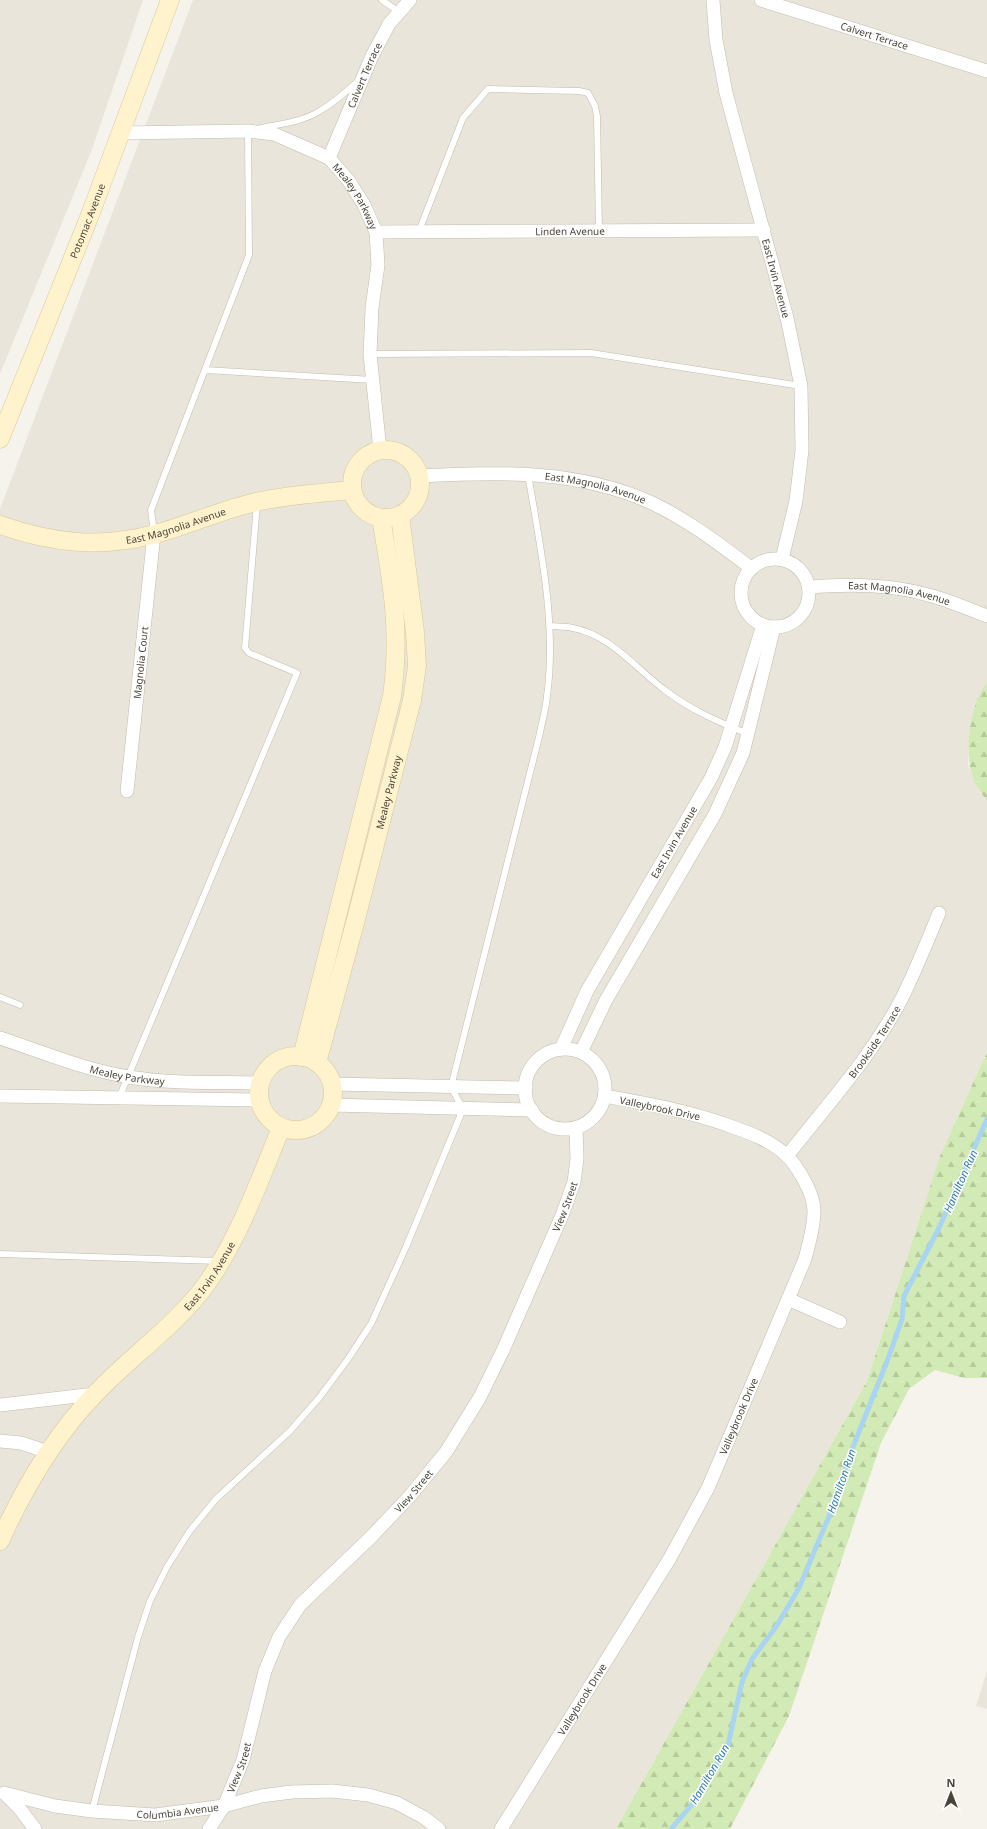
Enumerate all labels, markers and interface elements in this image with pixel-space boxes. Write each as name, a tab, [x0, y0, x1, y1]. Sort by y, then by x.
street label: Calvert Terrace	[839, 18, 911, 53]
street label: Calvert Terrace	[344, 40, 385, 110]
street label: Mealey Parkway	[330, 160, 381, 232]
street label: Potomac Avenue	[66, 181, 108, 260]
street label: Linden Avenue	[535, 224, 605, 238]
street label: East Irvin Avenue	[759, 237, 794, 320]
street label: East Magnolia Avenue	[544, 469, 649, 507]
street label: East Magnolia Avenue	[125, 504, 228, 547]
street label: East Magnolia Avenue	[848, 578, 953, 608]
street label: Magnolia Court	[130, 625, 151, 700]
street label: Mealey Parkway	[372, 753, 405, 831]
street label: East Irvin Avenue	[647, 803, 700, 881]
street label: Brookside Terrace	[845, 1003, 904, 1081]
street label: Mealey Parkway	[88, 1062, 166, 1088]
street label: Valleybrook Drive	[618, 1093, 702, 1123]
water label: Hamilton Run	[939, 1147, 981, 1215]
street label: View Street	[549, 1179, 581, 1234]
street label: East Irvin Avenue	[180, 1239, 238, 1314]
street label: Valleybrook Drive	[716, 1375, 761, 1457]
water label: Hamilton Run	[823, 1447, 859, 1515]
street label: View Street	[391, 1466, 436, 1515]
street label: Valleybrook Drive	[554, 1660, 610, 1738]
street label: View Street	[223, 1740, 254, 1795]
water label: Hamilton Run	[686, 1741, 732, 1807]
north arrow	[931, 1773, 971, 1813]
text: N	[947, 1775, 955, 1790]
street label: Columbia Avenue	[136, 1800, 220, 1822]

